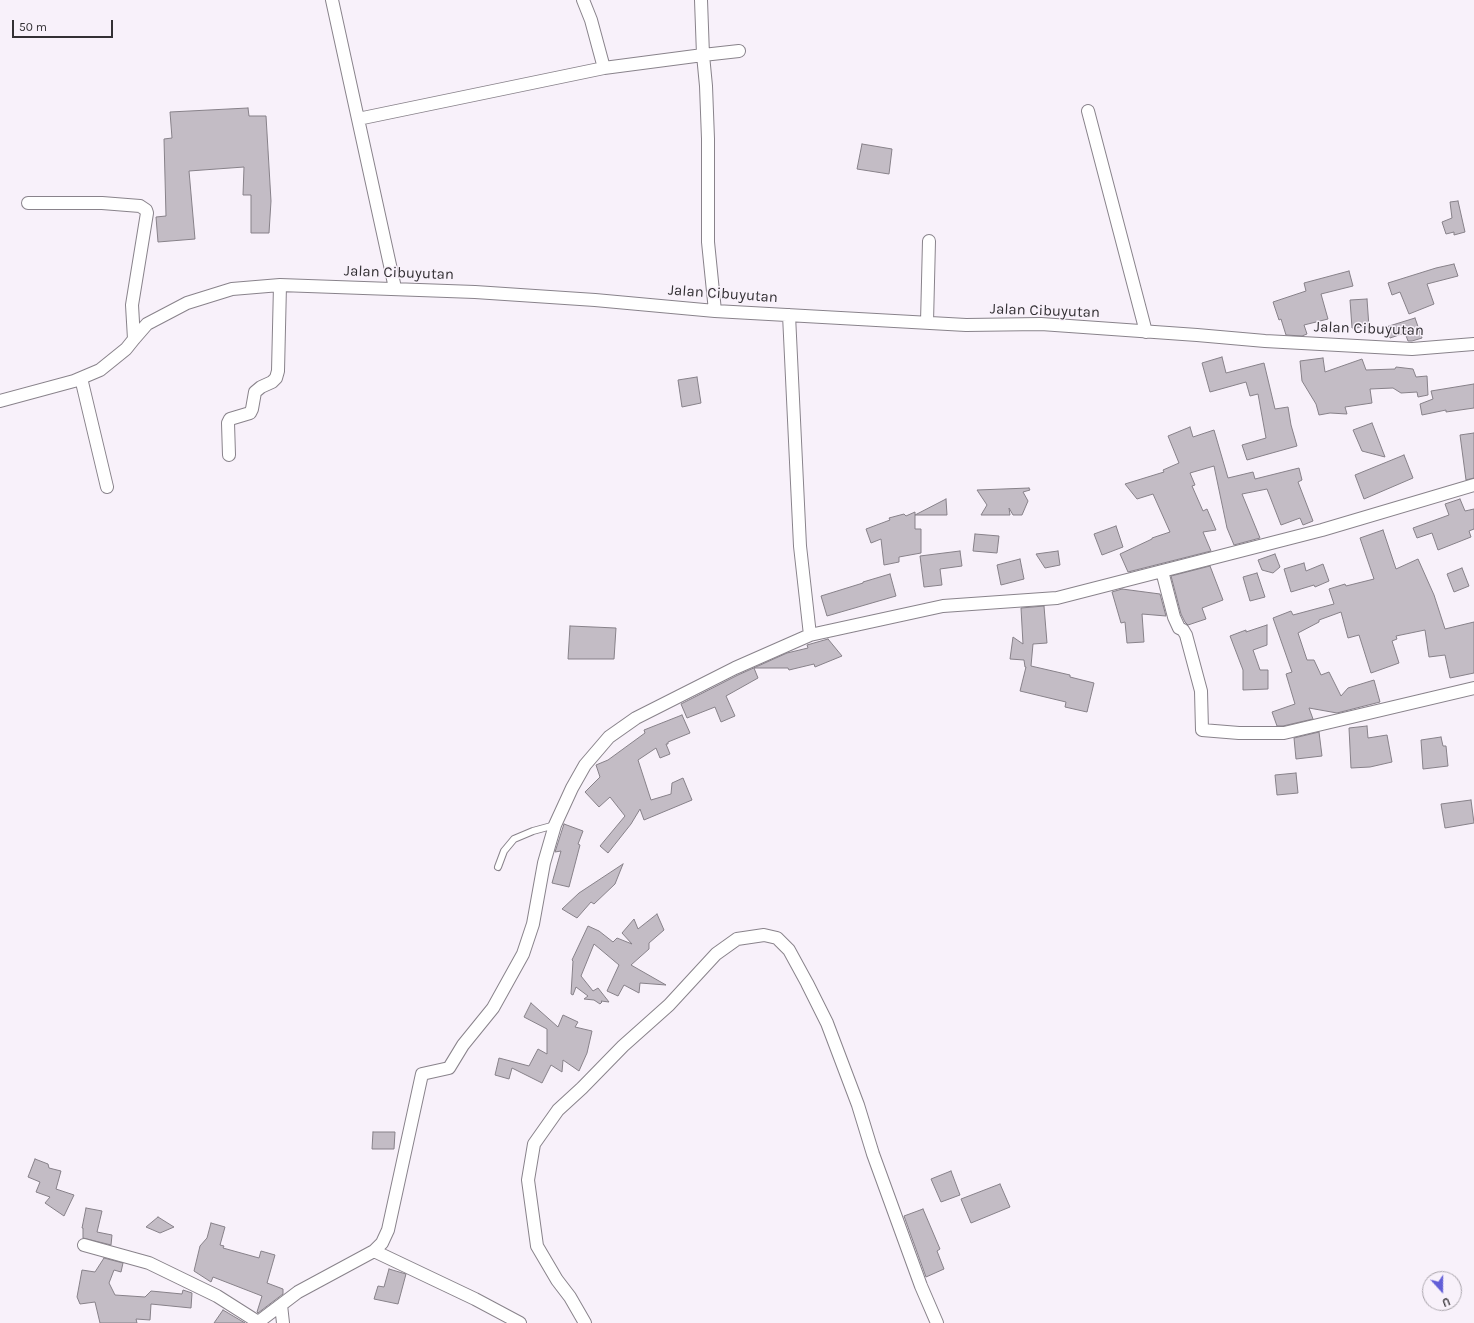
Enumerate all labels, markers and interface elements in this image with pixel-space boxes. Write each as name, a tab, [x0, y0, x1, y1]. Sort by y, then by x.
scale bar	[14, 12, 115, 38]
text: 50 m	[19, 20, 47, 34]
street label: Jalan Cibuyutan	[344, 262, 454, 284]
street label: Jalan Cibuyutan	[667, 281, 779, 307]
street label: Jalan Cibuyutan	[990, 300, 1100, 322]
street label: Jalan Cibuyutan	[1314, 318, 1424, 340]
north arrow	[1422, 1271, 1462, 1311]
text: U	[1440, 1294, 1452, 1309]

